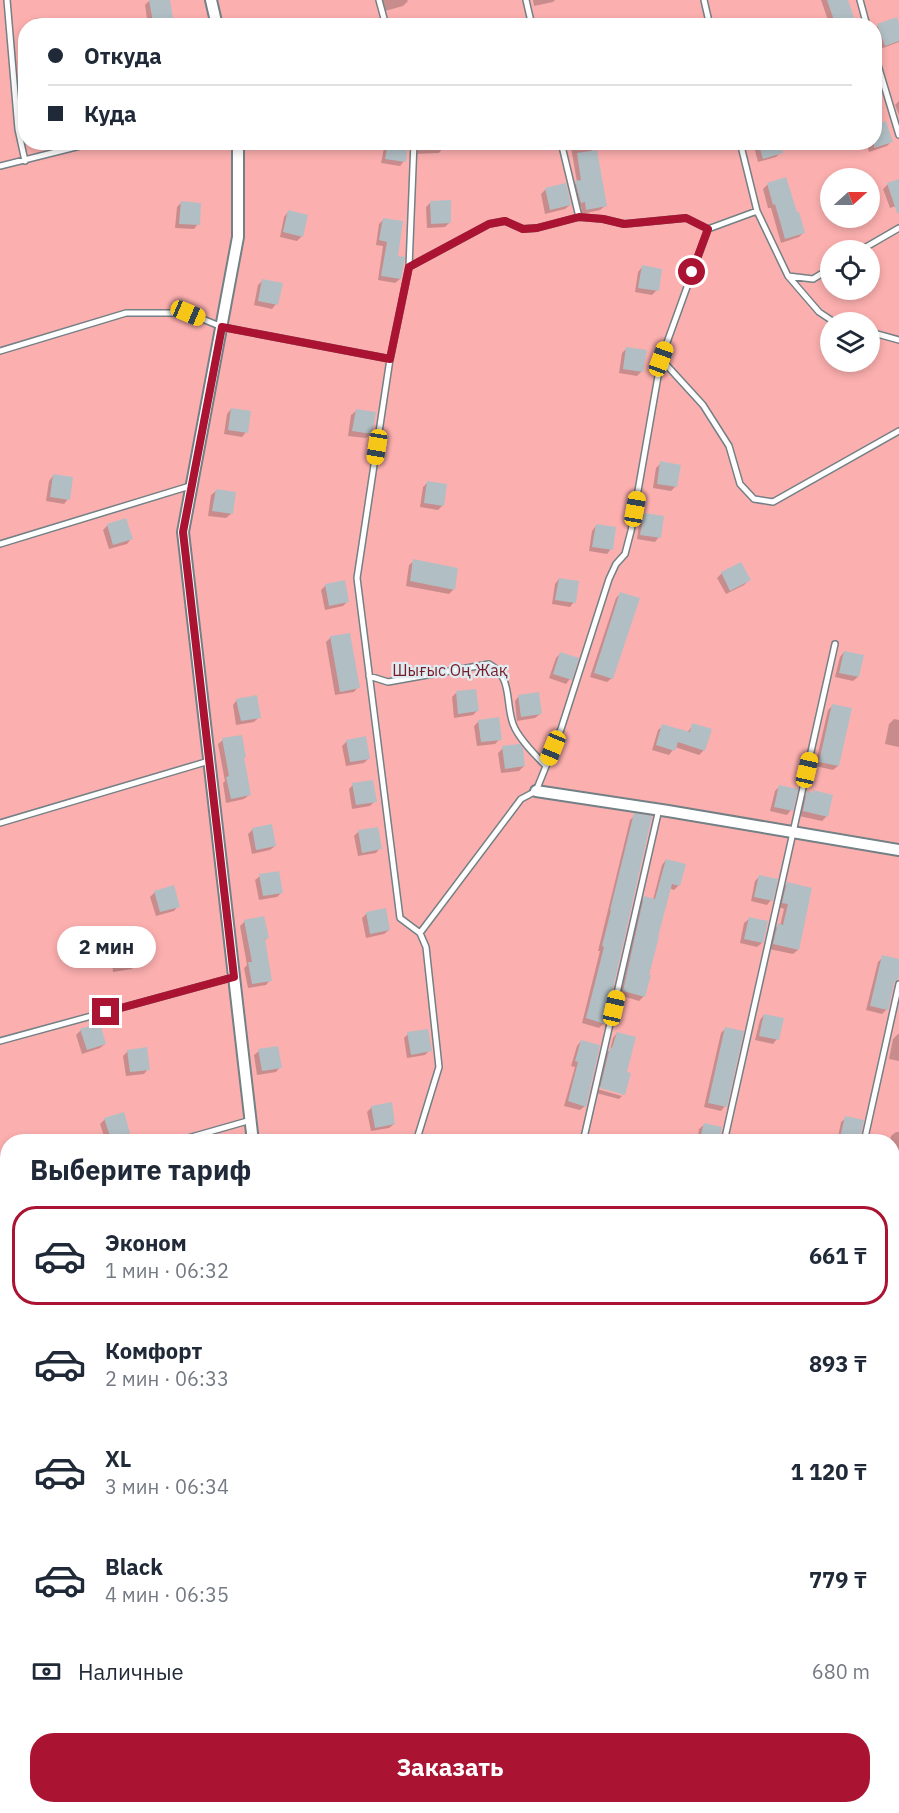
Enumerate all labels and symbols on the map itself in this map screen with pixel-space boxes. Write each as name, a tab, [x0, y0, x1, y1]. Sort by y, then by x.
north arrow	[820, 168, 880, 228]
route start	[678, 258, 705, 285]
car	[168, 298, 208, 328]
car	[646, 339, 676, 379]
car	[365, 428, 389, 466]
car	[623, 490, 647, 528]
park label: Шығыс Оң Жақ	[392, 660, 508, 680]
car	[538, 728, 568, 768]
car	[794, 750, 820, 790]
callout: 2 мин	[57, 925, 156, 967]
car	[601, 988, 627, 1028]
route end	[92, 998, 119, 1025]

